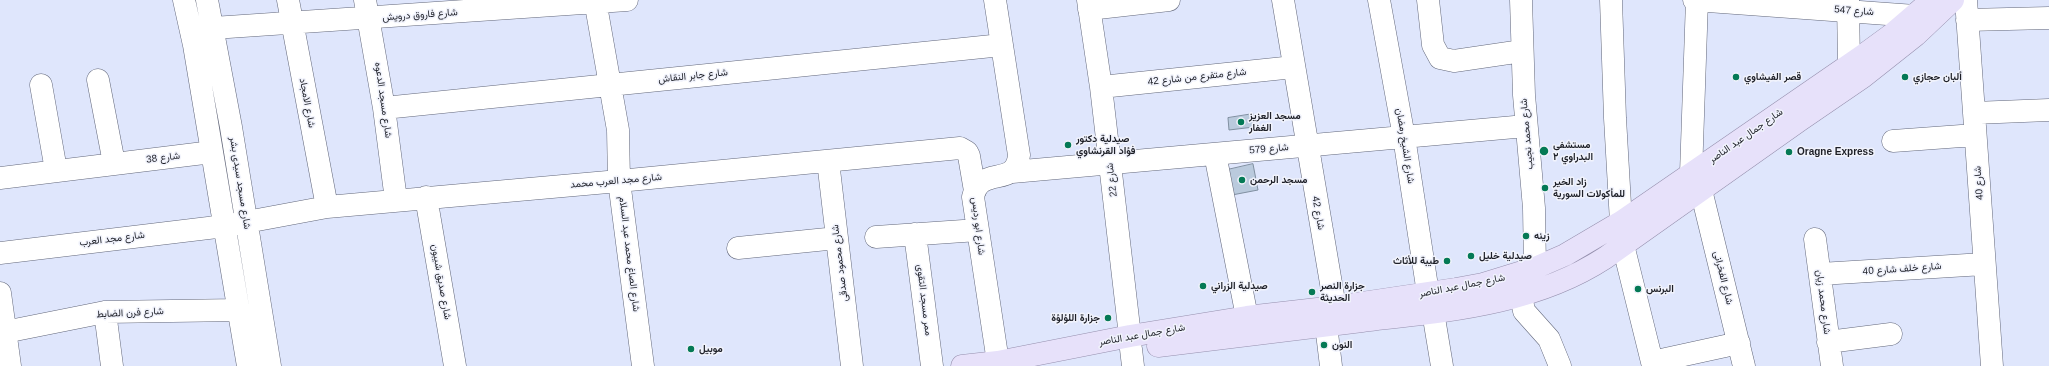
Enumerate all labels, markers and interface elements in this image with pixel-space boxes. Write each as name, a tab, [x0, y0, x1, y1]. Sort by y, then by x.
street label: شارع 547	[1834, 4, 1874, 18]
street label: شارع فاروق درويش	[382, 6, 458, 24]
street label: شارع مسجد الدعوه	[372, 61, 394, 139]
street label: شارع جابر النقاش	[658, 66, 728, 86]
street label: شارع متفرع من شارع 42	[1147, 66, 1247, 88]
place label: قصر الفيشاوي	[1744, 71, 1801, 83]
place label: ألبان حجازي	[1913, 71, 1962, 83]
marker: قصر الفيشاوي	[1731, 72, 1741, 82]
marker: ألبان حجازي	[1900, 72, 1910, 82]
street label: شارع الامجاد	[296, 77, 318, 129]
street label: شارع محمد نجيب	[1518, 98, 1536, 170]
street label: شارع جمال عبد الناصر	[1707, 106, 1785, 166]
street label: شارع الشيخ رمضان	[1393, 107, 1417, 185]
place label: مسجد العزيز الغفار	[1249, 110, 1301, 134]
marker: مسجد العزيز الغفار	[1236, 117, 1246, 127]
place label: صيدلية دكتور فؤاد القرنشاوي	[1076, 133, 1135, 156]
street label: شارع مسجد سيدى بشر	[227, 136, 253, 230]
place label: مستشفى البدراوي ٢	[1553, 139, 1593, 162]
marker: صيدلية دكتور فؤاد القرنشاوي	[1063, 140, 1073, 150]
street label: شارع 579	[1249, 141, 1289, 157]
marker: مستشفى البدراوي ٢	[1538, 145, 1550, 157]
place label: Oragne Express	[1797, 146, 1874, 158]
marker: Oragne Express	[1784, 147, 1794, 157]
street label: شارع 38	[145, 150, 181, 166]
street label: شارع 22	[1104, 162, 1120, 198]
street label: شارع 40	[1972, 166, 1986, 200]
street label: شارع مجد العرب محمد	[570, 171, 662, 191]
place label: مسجد الرحمن	[1250, 174, 1308, 186]
marker: مسجد الرحمن	[1237, 175, 1247, 185]
place label: زاد الخير للمأكولات السورية	[1553, 176, 1625, 200]
marker: زاد الخير للمأكولات السورية	[1540, 183, 1550, 193]
street label: شارع 42	[1309, 195, 1327, 231]
street label: شارع الصاغ محمد عبد السلام	[616, 196, 642, 312]
street label: شارع ابو رديس	[968, 196, 988, 256]
street label: شارع محمود صدقى	[829, 224, 851, 302]
street label: شارع مجد العرب	[79, 229, 145, 249]
place label: زينه	[1534, 230, 1550, 242]
marker: زينه	[1521, 231, 1531, 241]
street label: شارع صديق شيبون	[428, 243, 454, 321]
place label: صيدلية خليل	[1479, 250, 1532, 262]
street label: شارع الفخرانى	[1711, 250, 1735, 306]
marker: صيدلية خليل	[1466, 251, 1476, 261]
place label: طيبة للأثاث	[1393, 255, 1439, 267]
marker: طيبة للأثاث	[1442, 256, 1452, 266]
street label: شارع خلف شارع 40	[1862, 260, 1942, 278]
street label: ممر مسجد التقوى	[914, 264, 934, 336]
street label: شارع محمد زيان	[1813, 269, 1833, 335]
street label: شارع جمال عبد الناصر	[1418, 272, 1506, 300]
place label: صيدلية الزراني	[1211, 280, 1268, 292]
place label: جزارة النصر الحديثة	[1320, 280, 1365, 304]
marker: صيدلية الزراني	[1198, 281, 1208, 291]
place label: البرنس	[1646, 283, 1674, 295]
marker: البرنس	[1633, 284, 1643, 294]
marker: جزارة النصر الحديثة	[1307, 287, 1317, 297]
street label: شارع فرن الضابط	[96, 305, 164, 321]
place label: جزارة اللؤلؤة	[1051, 312, 1100, 324]
marker: جزارة اللؤلؤة	[1103, 313, 1113, 323]
street label: شارع جمال عبد الناصر	[1098, 322, 1186, 348]
place label: النون	[1332, 339, 1352, 351]
marker: النون	[1319, 340, 1329, 350]
place label: موبيل	[699, 343, 723, 355]
marker: موبيل	[686, 344, 696, 354]

